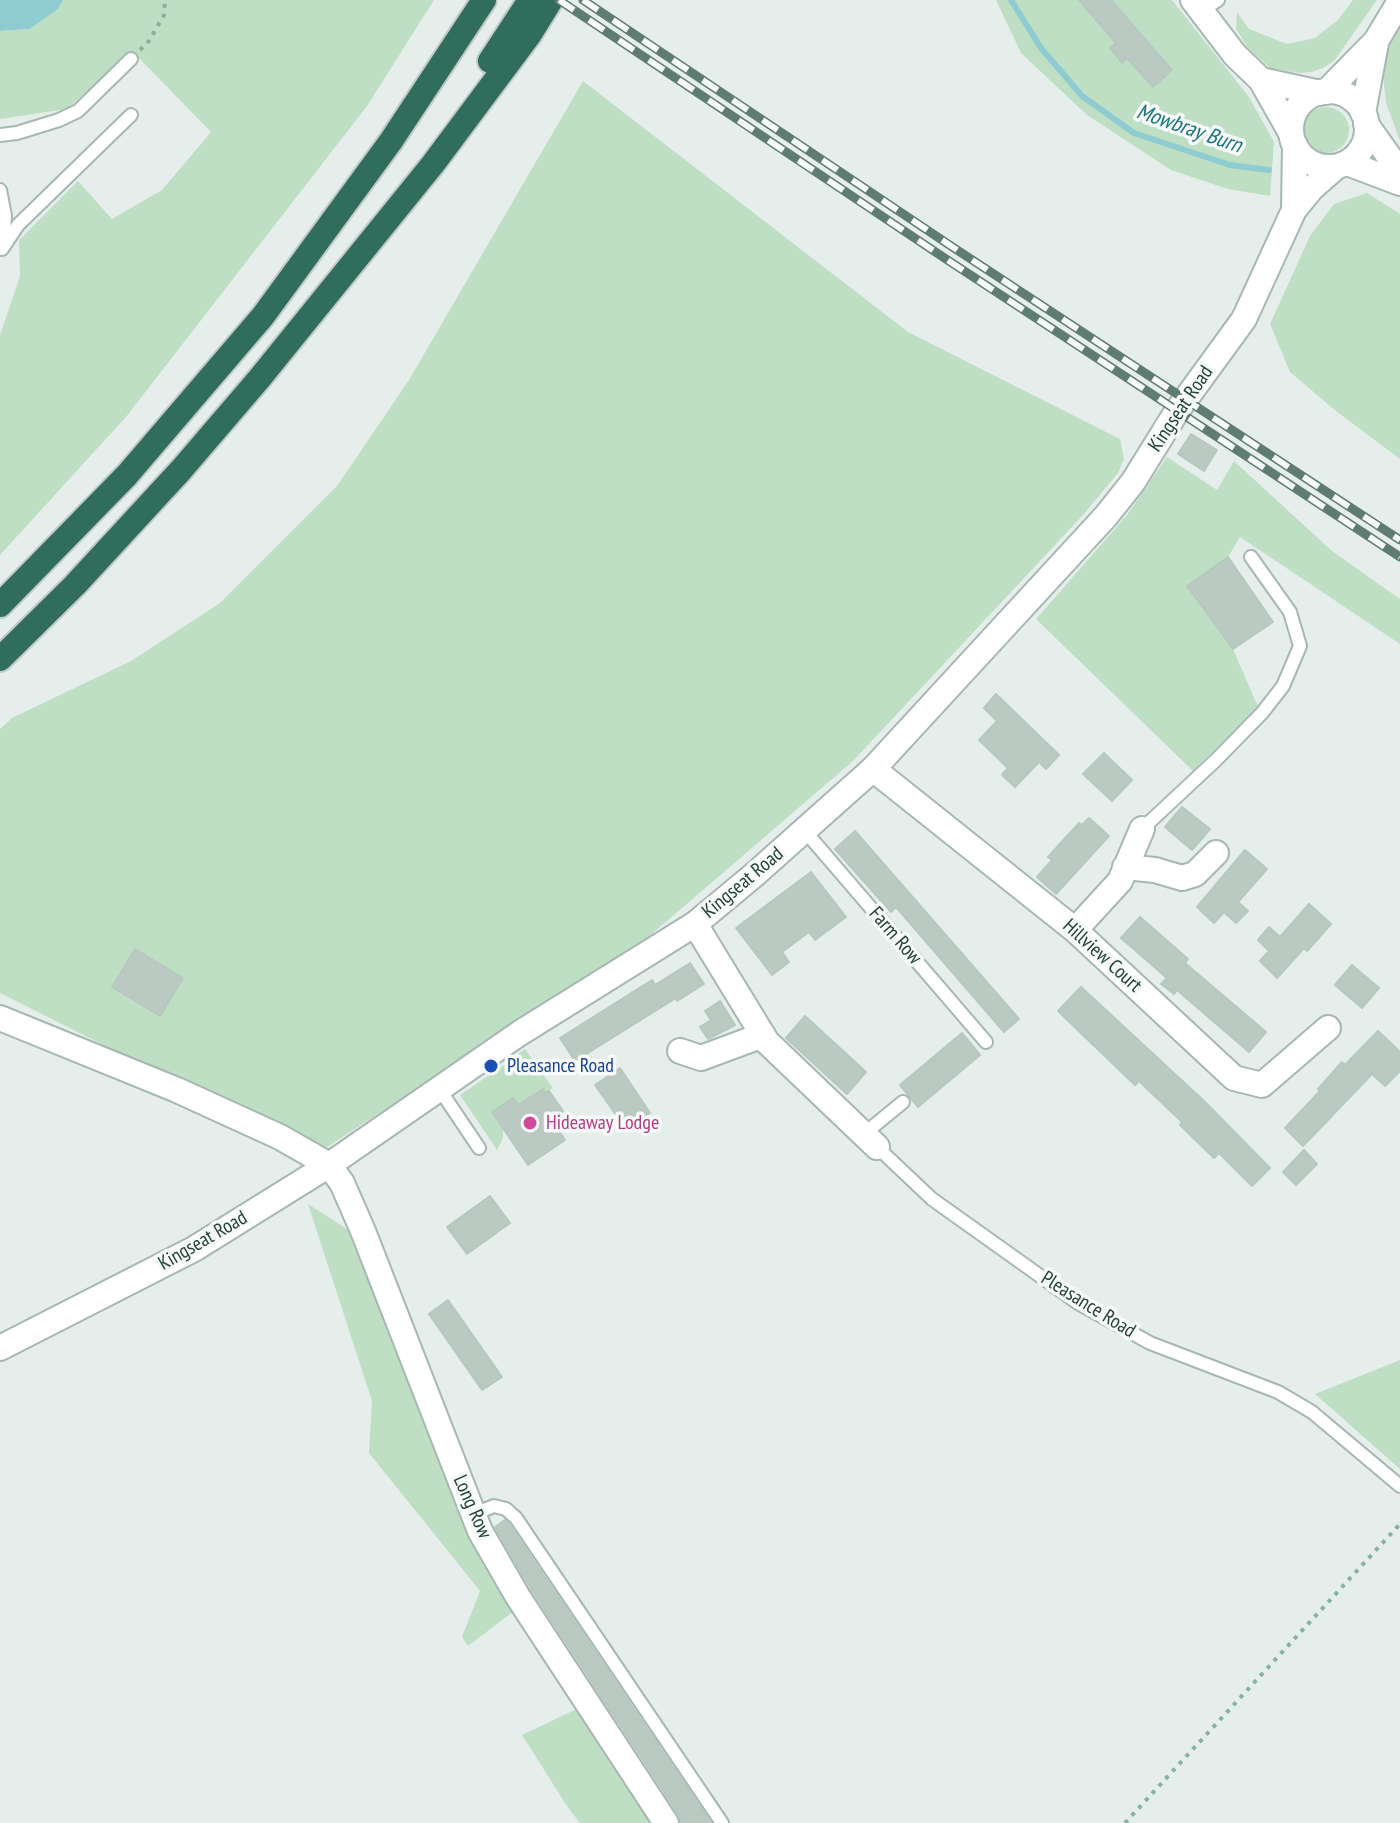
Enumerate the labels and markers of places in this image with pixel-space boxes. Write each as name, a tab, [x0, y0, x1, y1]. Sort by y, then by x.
place label: Pleasance Road	[507, 1054, 614, 1078]
marker: Pleasance Road	[482, 1057, 500, 1075]
place label: Hideaway Lodge	[546, 1111, 659, 1135]
marker: Hideaway Lodge	[521, 1114, 539, 1132]

